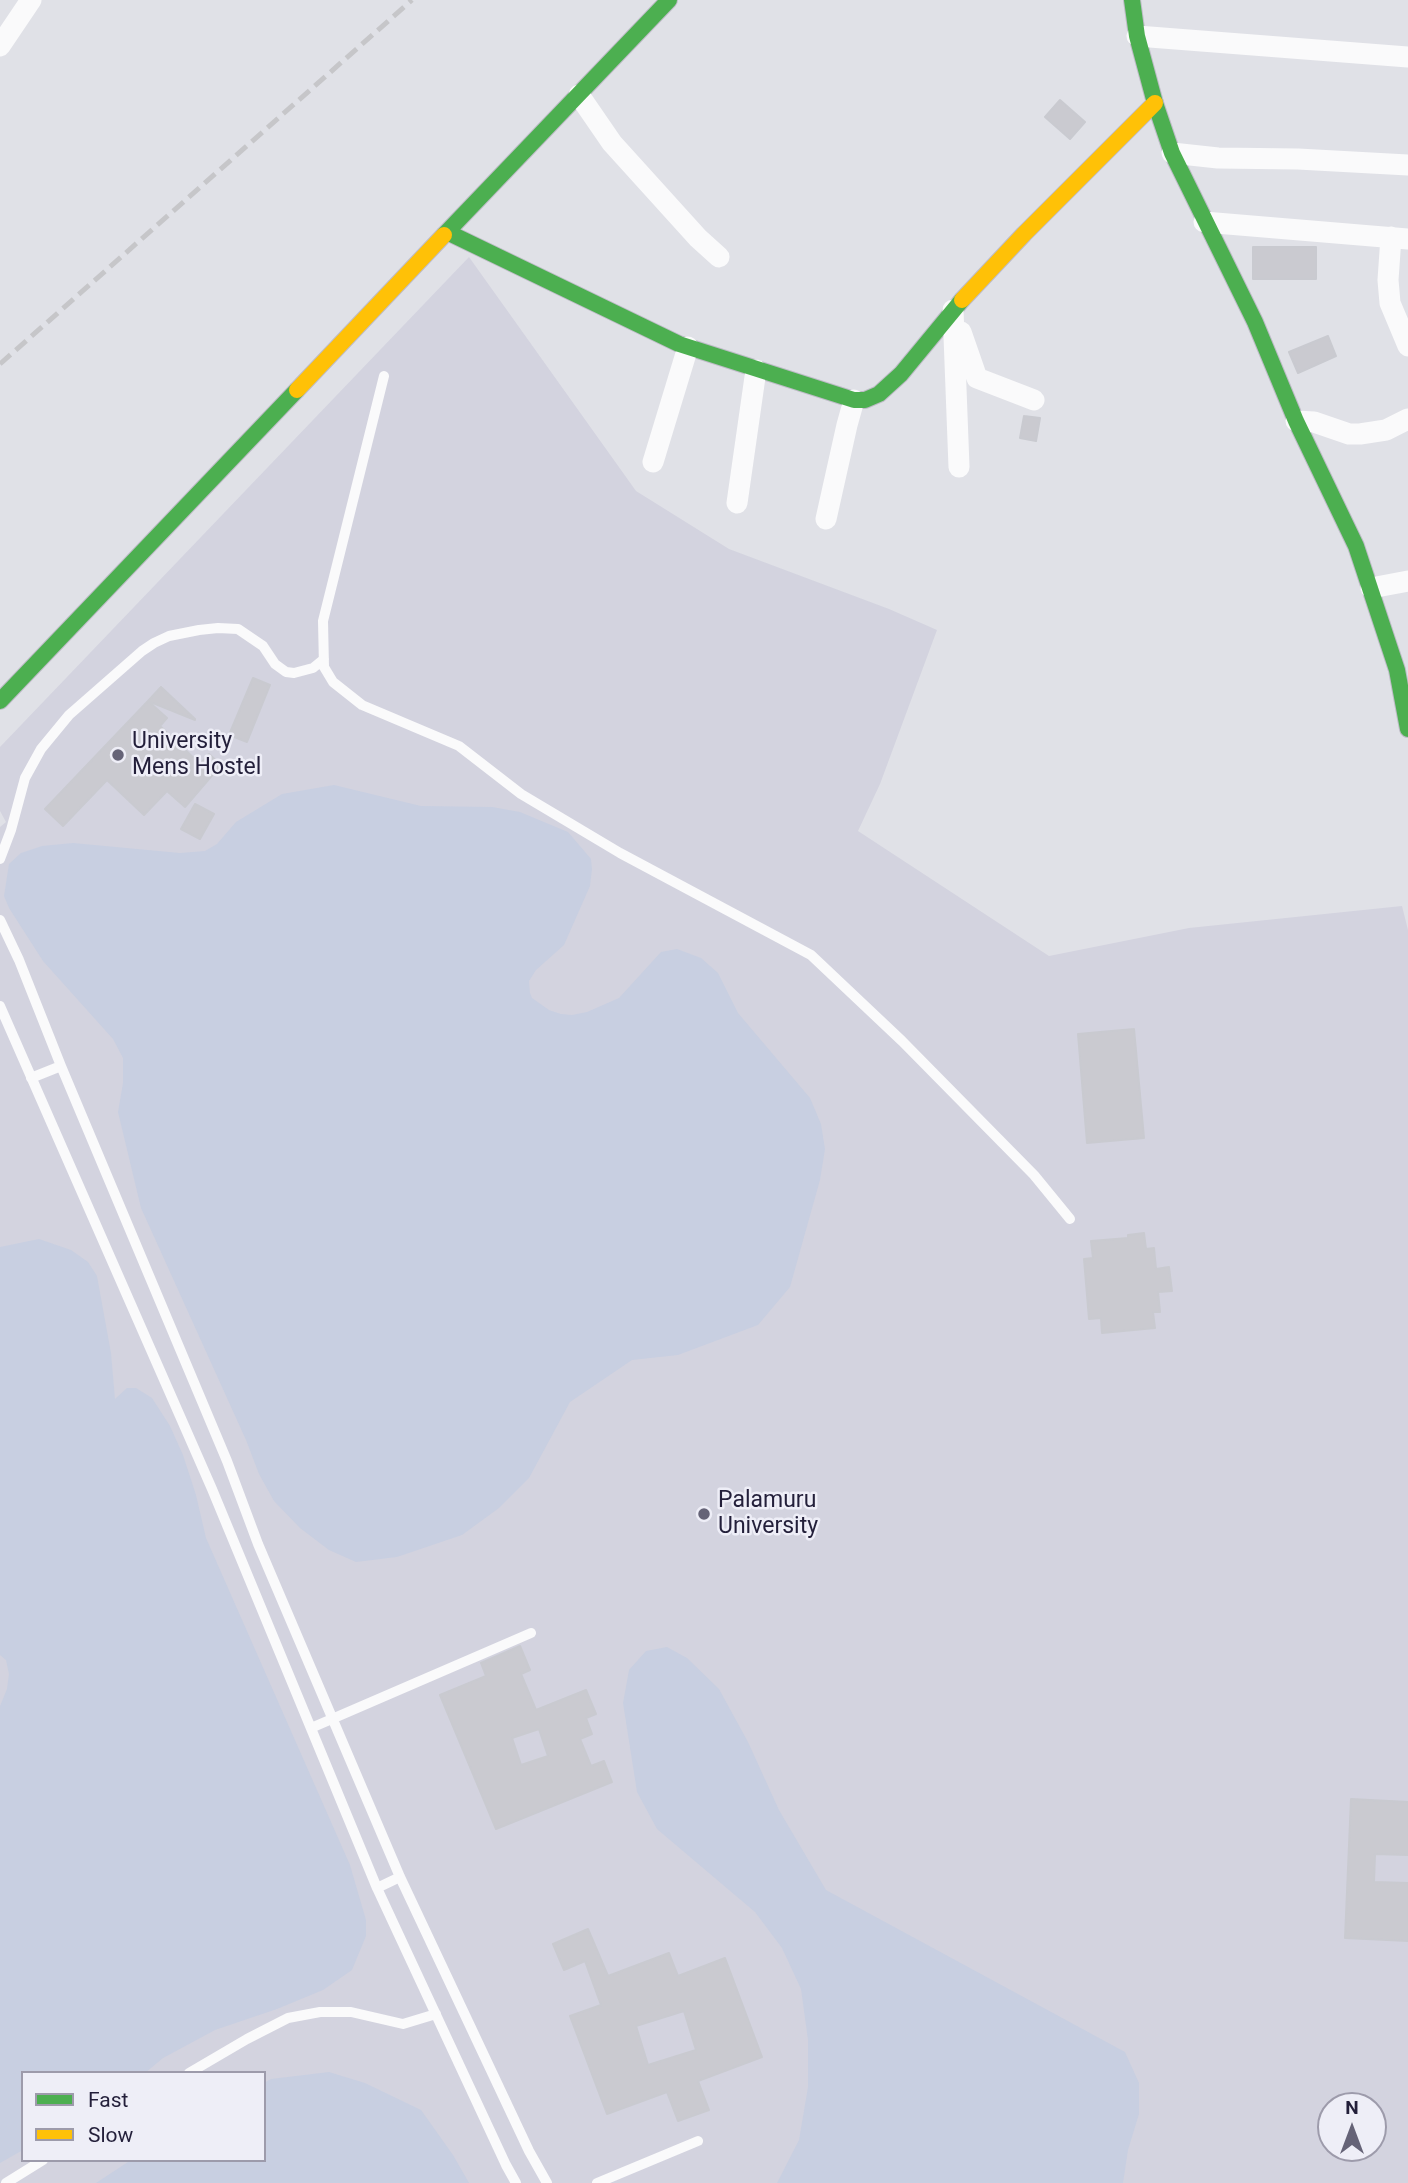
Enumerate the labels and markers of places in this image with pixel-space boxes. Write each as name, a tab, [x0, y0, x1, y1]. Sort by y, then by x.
place label: University Mens Hostel	[132, 728, 261, 782]
marker: University Mens Hostel	[110, 747, 126, 763]
place label: Palamuru University	[718, 1487, 818, 1541]
marker: Palamuru University	[696, 1506, 712, 1522]

